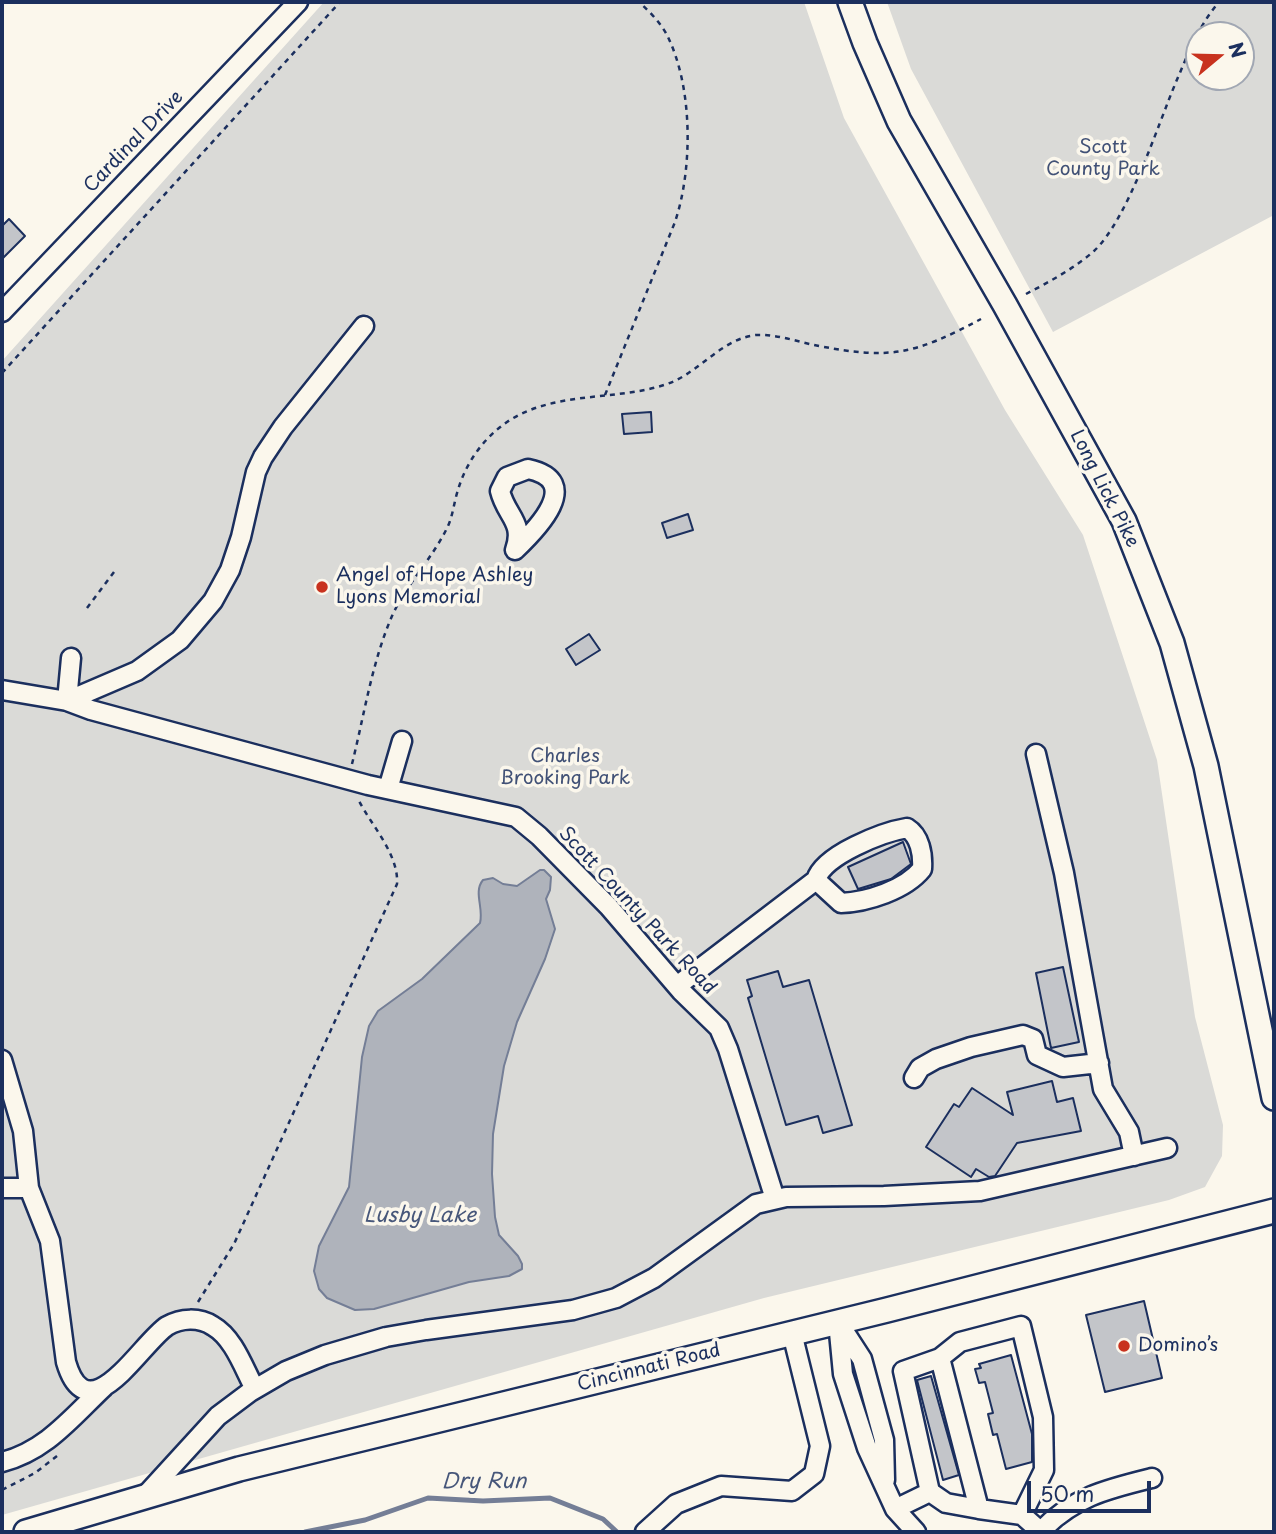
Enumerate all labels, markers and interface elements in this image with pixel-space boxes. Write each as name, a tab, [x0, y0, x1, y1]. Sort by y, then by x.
north arrow	[1185, 21, 1255, 91]
text: N	[1222, 38, 1254, 61]
street label: Cardinal Drive	[79, 86, 189, 198]
park label: Scott County Park	[1046, 137, 1160, 181]
street label: Long Lick Pike	[1065, 426, 1143, 552]
place label: Angel of Hope Ashley Lyons Memorial	[336, 565, 533, 609]
marker: Angel of Hope Ashley Lyons Memorial	[314, 579, 330, 595]
park label: Charles Brooking Park	[500, 746, 630, 790]
street label: Scott County Park Road	[553, 823, 721, 999]
water label: Lusby Lake	[364, 1203, 476, 1229]
place label: Domino’s	[1138, 1335, 1218, 1357]
marker: Domino’s	[1116, 1338, 1132, 1354]
street label: Cincinnati Road	[575, 1339, 723, 1397]
scale bar	[1031, 1468, 1155, 1512]
water label: Dry Run	[442, 1469, 526, 1495]
text: 50 m	[1040, 1477, 1094, 1509]

